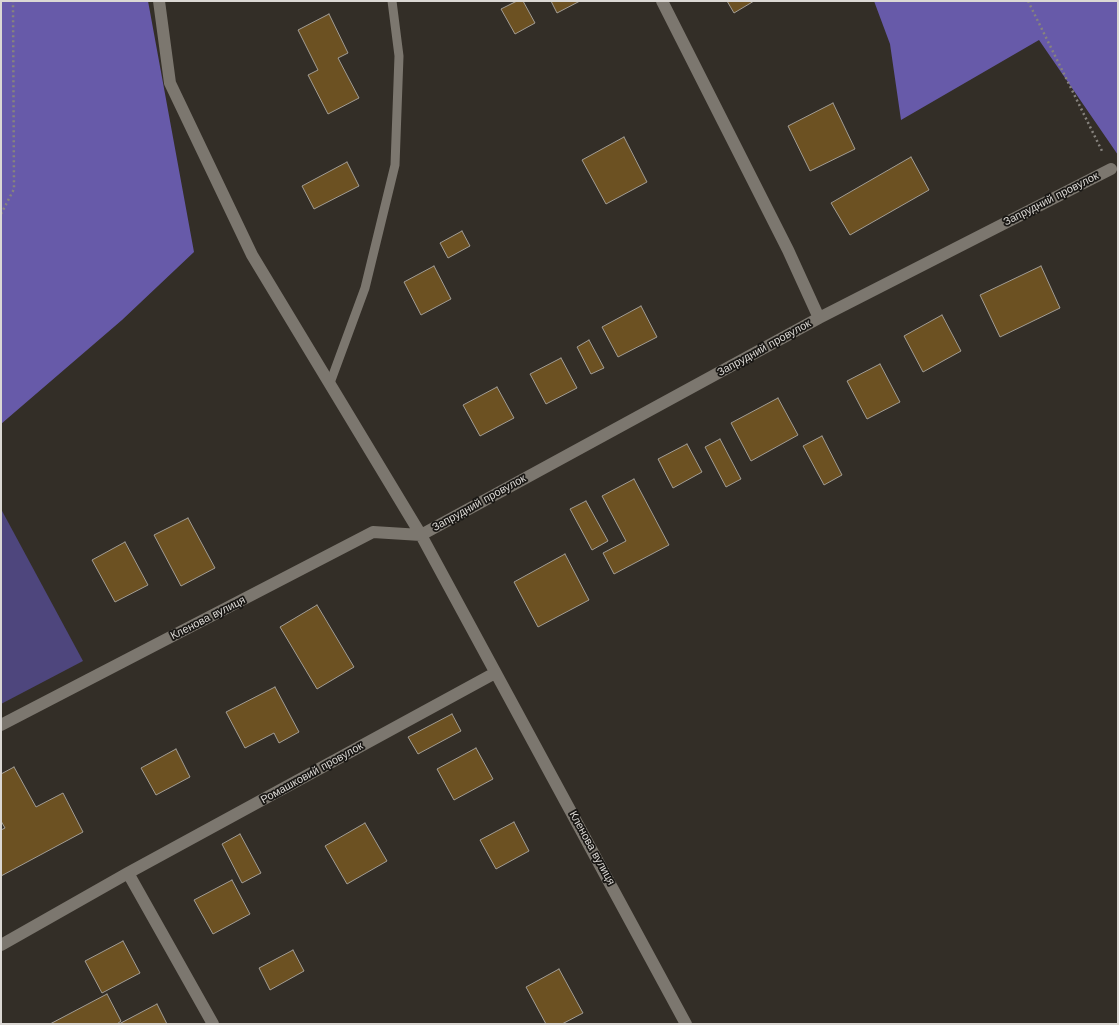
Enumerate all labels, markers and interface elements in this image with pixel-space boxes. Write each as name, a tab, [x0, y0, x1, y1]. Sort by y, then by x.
street label: Запрудний провулок	[1001, 169, 1101, 229]
street label: Запрудний провулок	[715, 317, 813, 379]
street label: Запрудний провулок	[430, 472, 528, 534]
street label: Кленова вулиця	[168, 593, 248, 643]
street label: Ромашковий провулок	[259, 739, 365, 807]
street label: Кленова вулиця	[566, 809, 618, 887]

